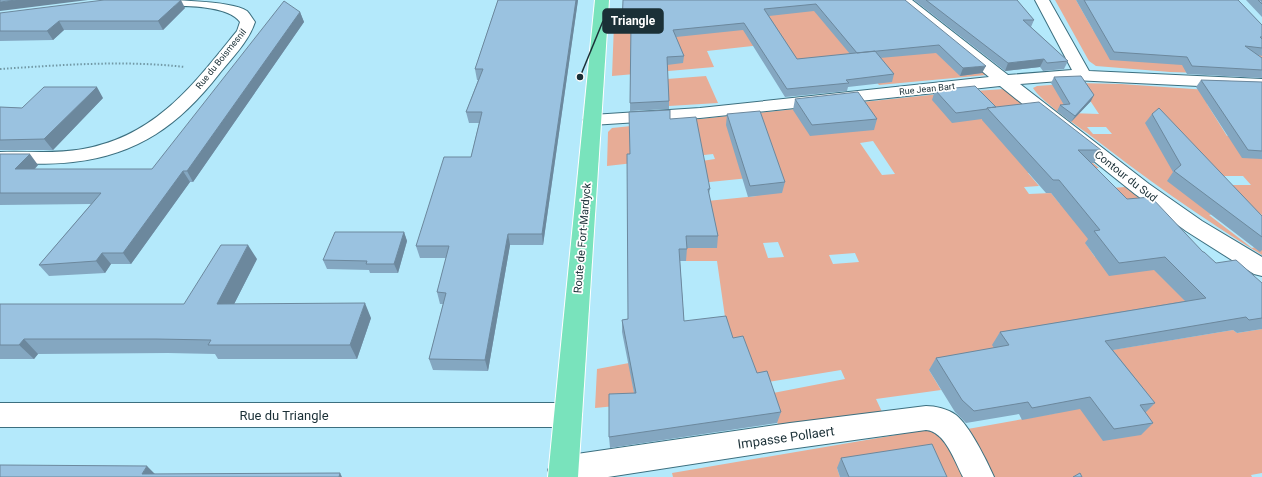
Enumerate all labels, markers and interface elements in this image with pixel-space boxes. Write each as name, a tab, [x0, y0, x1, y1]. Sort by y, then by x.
callout: Triangle	[603, 9, 663, 33]
text: Triangle	[611, 14, 656, 28]
street label: Rue du Boismesnil	[194, 27, 248, 91]
street label: Rue Jean Bart	[899, 81, 955, 97]
street label: Contour du Sud	[1092, 148, 1159, 205]
street label: Route de Fort-Mardyck	[571, 182, 594, 294]
street label: Rue du Triangle	[239, 408, 329, 423]
street label: Impasse Pollaert	[737, 423, 835, 452]

